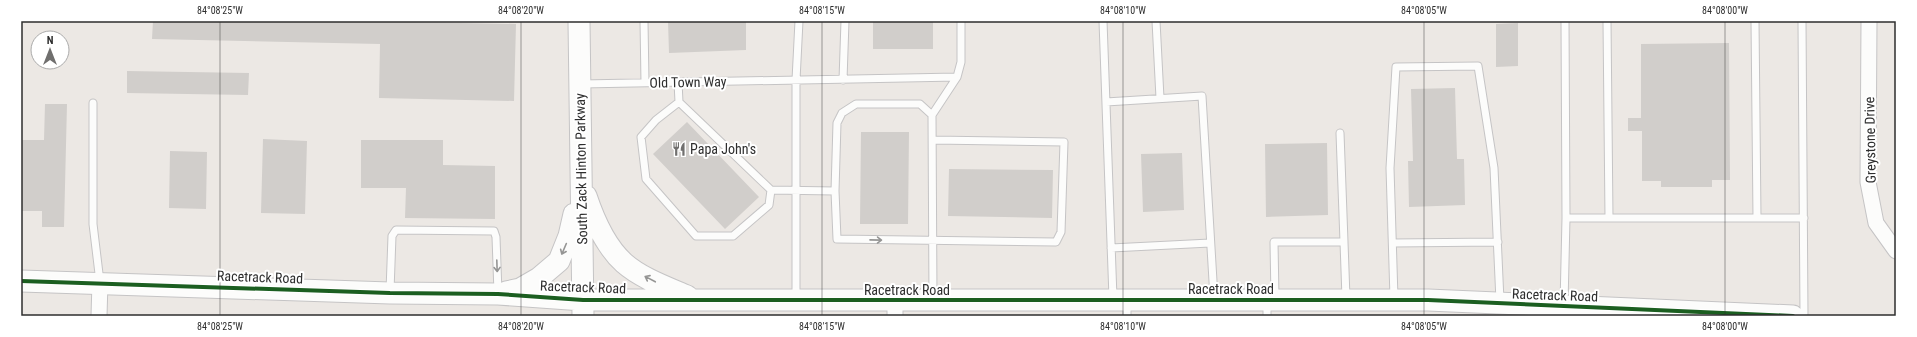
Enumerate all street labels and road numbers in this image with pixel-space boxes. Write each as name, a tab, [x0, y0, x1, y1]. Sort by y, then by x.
street label: Old Town Way	[649, 73, 727, 91]
street label: South Zack Hinton Parkway	[572, 93, 590, 245]
street label: Greystone Drive	[1861, 96, 1879, 183]
street label: Racetrack Road	[217, 268, 303, 286]
street label: Racetrack Road	[540, 278, 626, 296]
street label: Racetrack Road	[1188, 281, 1274, 297]
street label: Racetrack Road	[864, 282, 950, 298]
street label: Racetrack Road	[1512, 286, 1598, 304]

